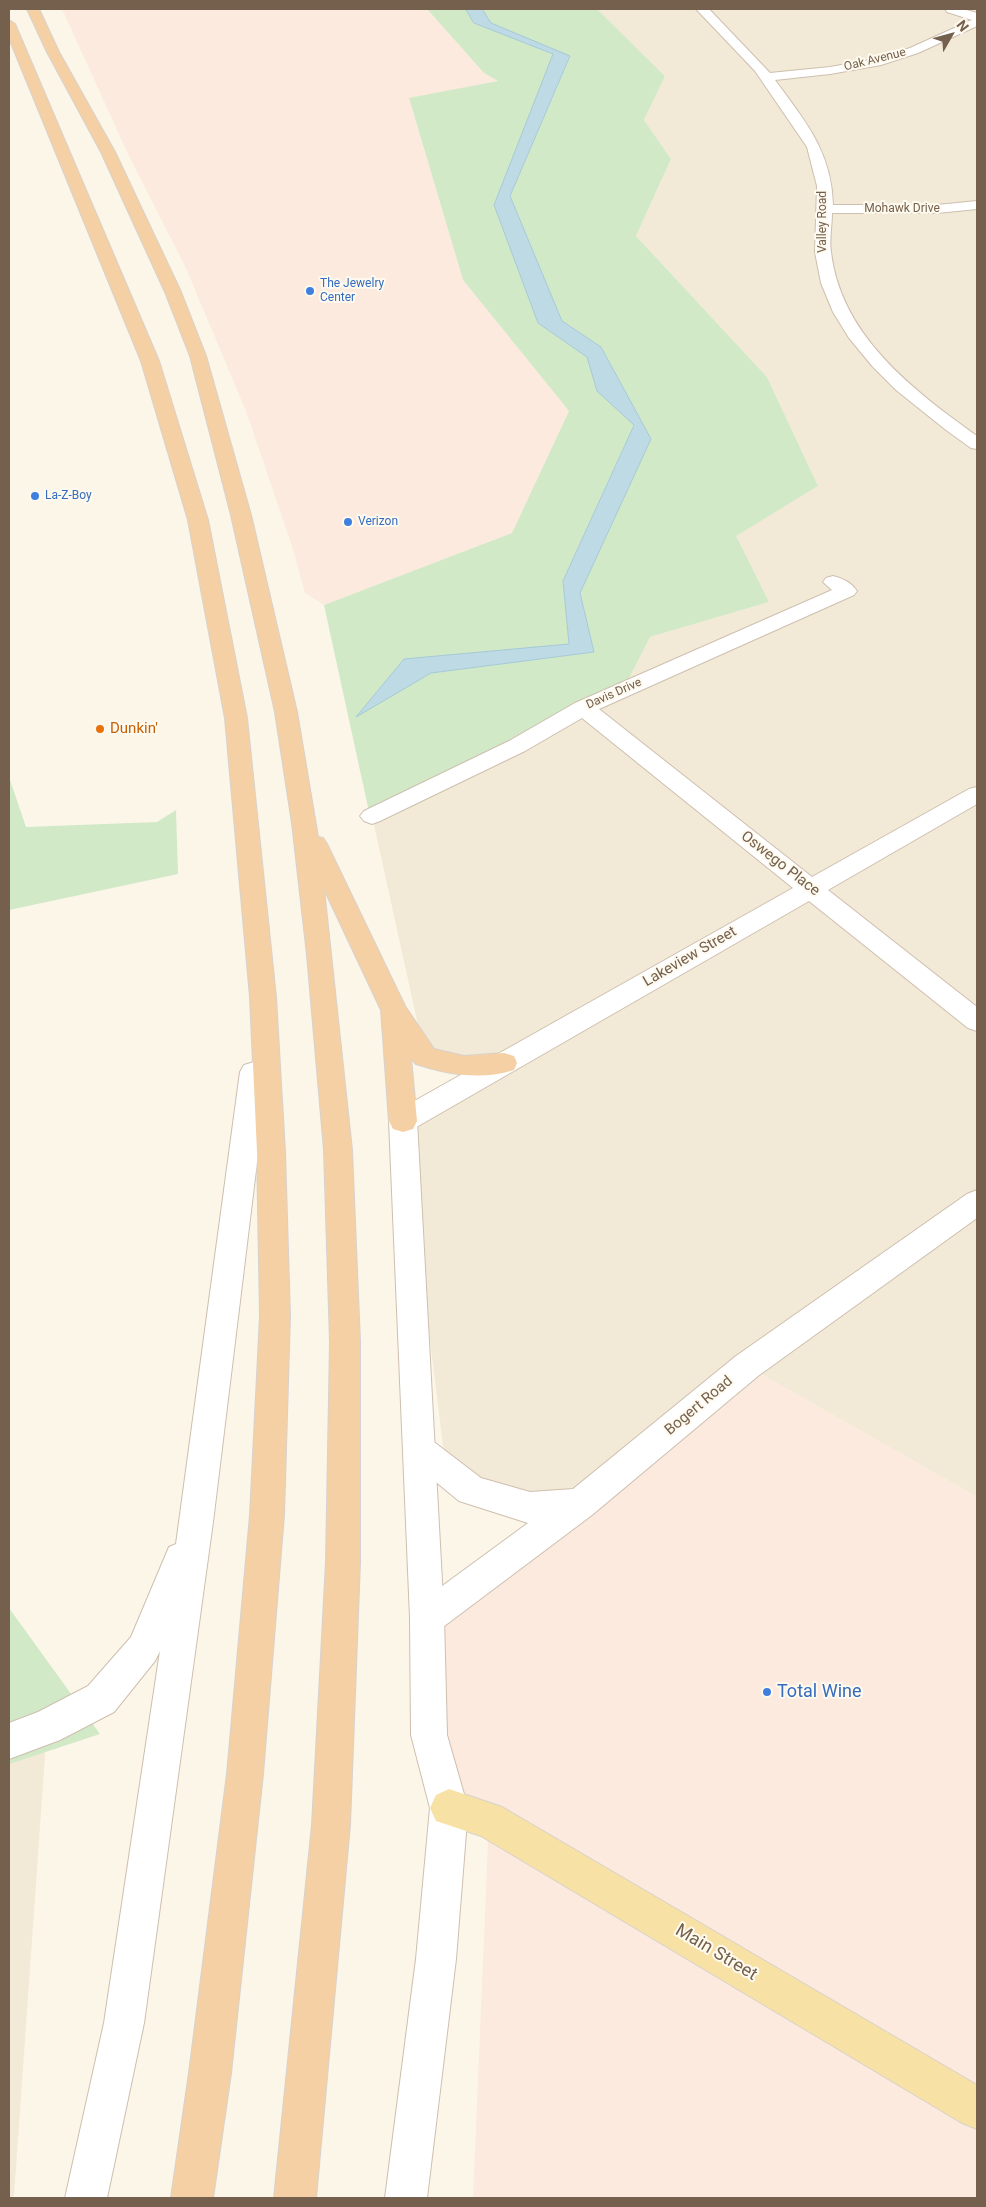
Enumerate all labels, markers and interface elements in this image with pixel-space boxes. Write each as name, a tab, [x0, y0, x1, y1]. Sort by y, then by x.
north arrow	[926, 10, 976, 60]
text: N	[953, 17, 972, 35]
street label: Oak Avenue	[843, 45, 907, 75]
street label: Valley Road	[816, 191, 830, 253]
street label: Mohawk Drive	[864, 202, 940, 216]
place label: The Jewelry Center	[320, 277, 384, 305]
marker: The Jewelry Center	[304, 285, 316, 297]
place label: La-Z-Boy	[45, 489, 92, 503]
marker: La-Z-Boy	[29, 490, 41, 502]
place label: Verizon	[358, 515, 398, 529]
marker: Verizon	[342, 516, 354, 528]
street label: Davis Drive	[584, 675, 644, 713]
place label: Dunkin'	[110, 720, 158, 738]
marker: Dunkin'	[94, 723, 106, 735]
street label: Oswego Place	[737, 828, 823, 900]
street label: Lakeview Street	[640, 923, 740, 991]
street label: Bogert Road	[662, 1373, 736, 1439]
place label: Total Wine	[777, 1681, 861, 1703]
marker: Total Wine	[761, 1686, 773, 1698]
street label: Main Street	[671, 1920, 761, 1986]

